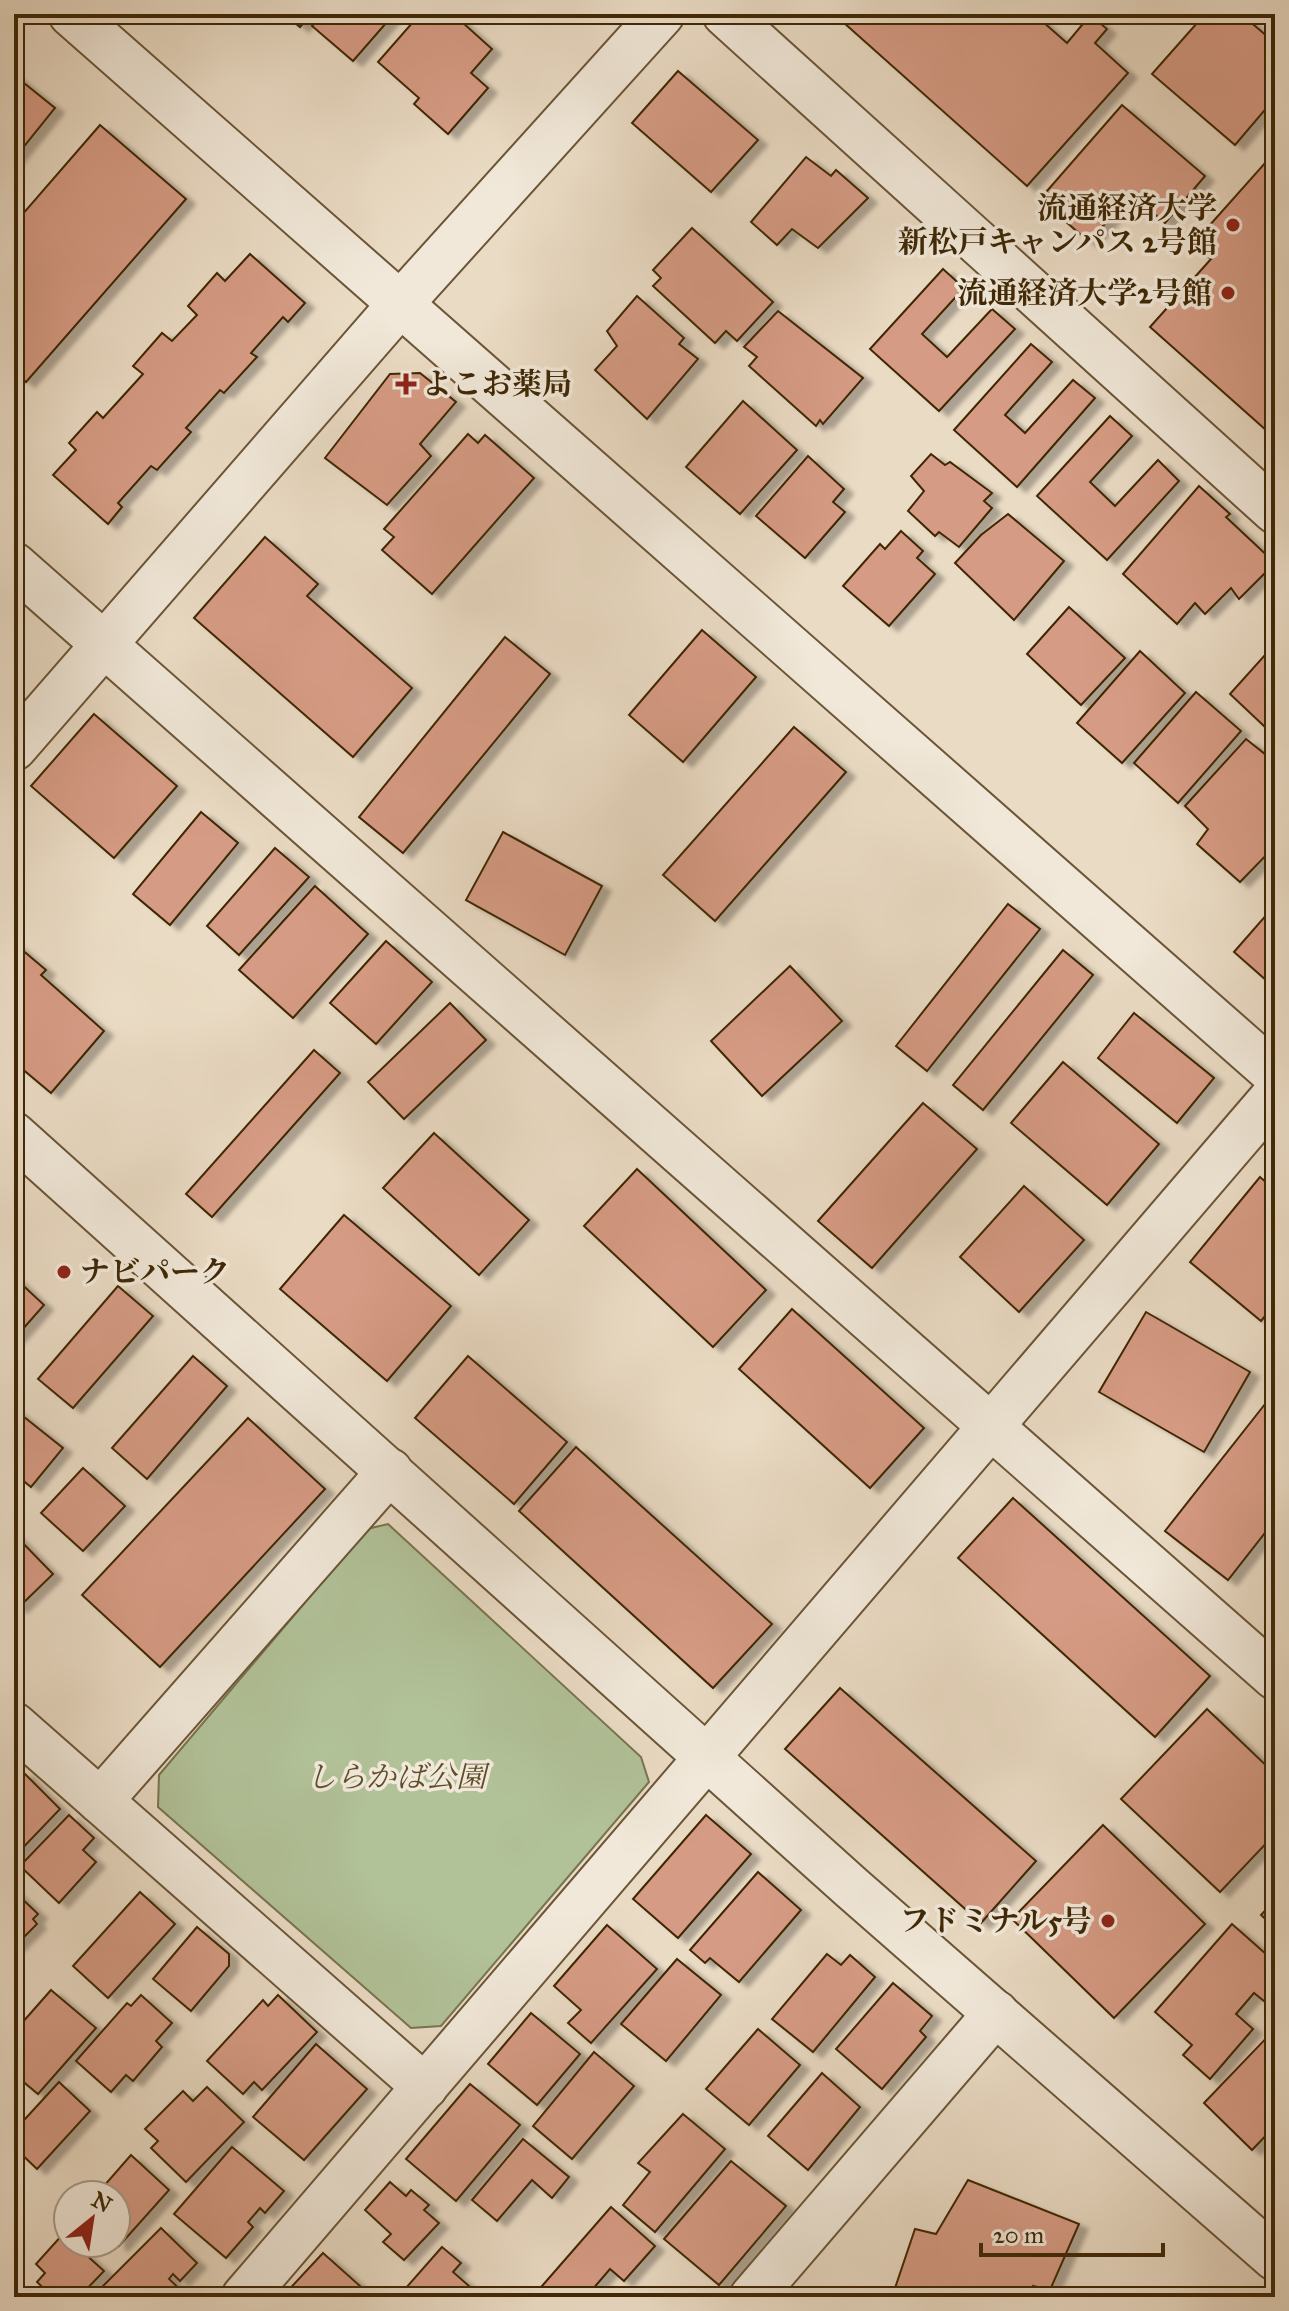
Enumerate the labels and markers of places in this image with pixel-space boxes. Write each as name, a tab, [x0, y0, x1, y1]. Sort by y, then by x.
place label: 流通経済大学 新松戸キャンパス 2号館	[898, 190, 1217, 260]
marker: 流通経済大学 新松戸キャンパス 2号館	[1224, 216, 1242, 234]
place label: 流通経済大学2号館	[957, 275, 1212, 311]
marker: 流通経済大学2号館	[1219, 284, 1237, 302]
place label: よこお薬局	[422, 366, 572, 402]
marker: よこお薬局	[397, 375, 415, 393]
place label: ナビパーク	[80, 1254, 230, 1290]
marker: ナビパーク	[55, 1263, 73, 1281]
place label: フドミナル5号	[900, 1903, 1092, 1939]
marker: フドミナル5号	[1099, 1912, 1117, 1930]

